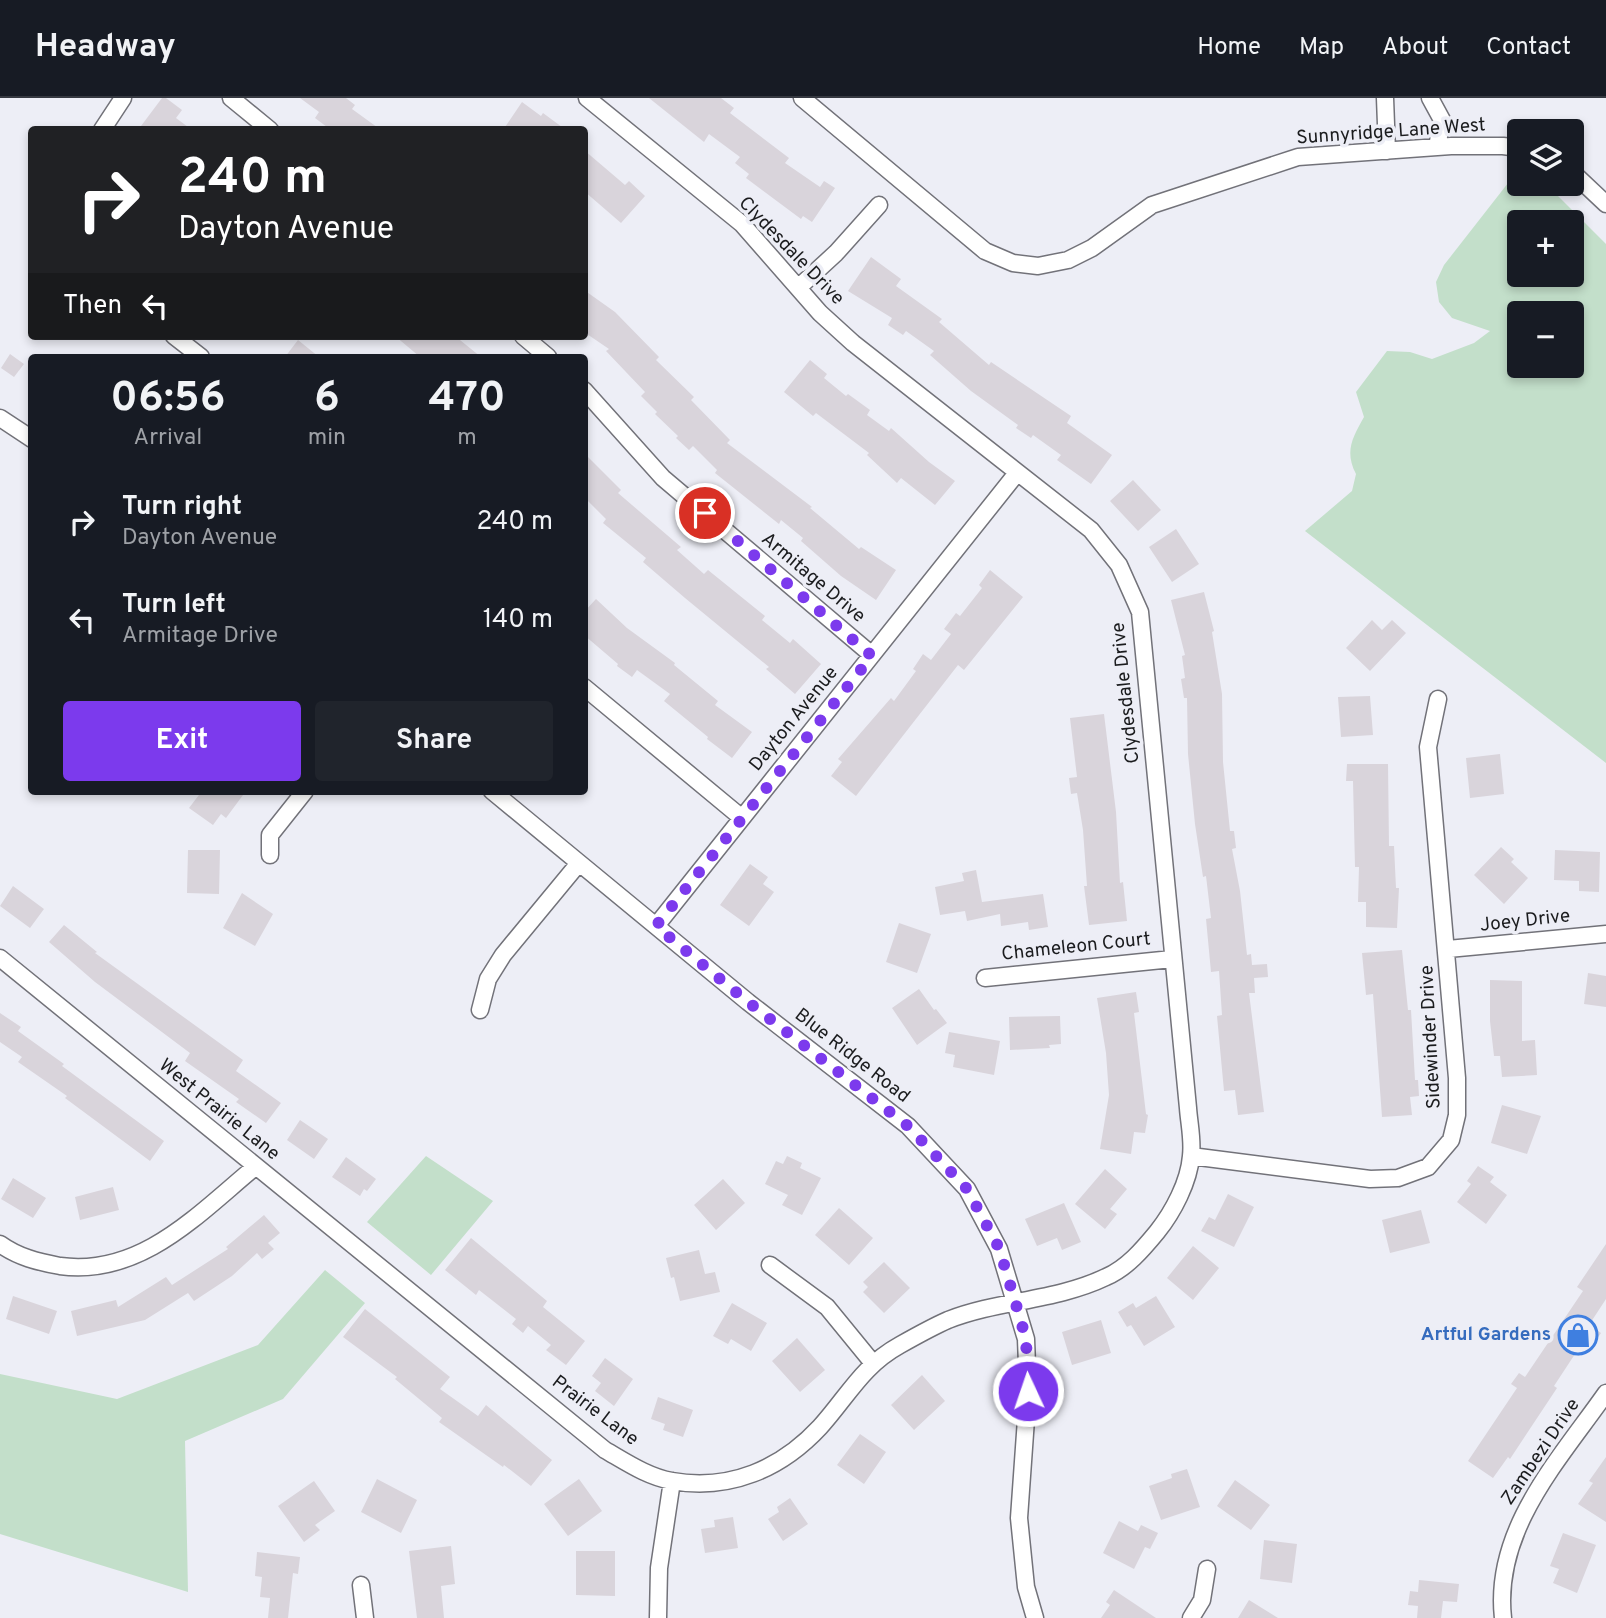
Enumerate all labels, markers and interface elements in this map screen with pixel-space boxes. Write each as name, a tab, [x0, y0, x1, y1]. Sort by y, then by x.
text: Headway	[35, 27, 176, 69]
text: Home	[1197, 33, 1261, 63]
text: Map	[1299, 33, 1344, 63]
text: About	[1382, 33, 1448, 63]
text: Contact	[1486, 33, 1571, 63]
street label: Sunnyridge Lane West	[1295, 113, 1487, 151]
map controls	[1507, 119, 1584, 378]
button: layers	[1507, 119, 1584, 196]
text: 240 m	[178, 149, 327, 211]
icon: right	[63, 154, 154, 245]
street label: Clydesdale Drive	[733, 192, 849, 310]
text: Dayton Avenue	[178, 210, 394, 250]
button: +	[1507, 210, 1584, 287]
icon: left	[136, 287, 174, 325]
text: Then	[63, 290, 122, 323]
button: −	[1507, 301, 1584, 378]
text: 06:56	[110, 373, 225, 426]
text: 6	[314, 373, 340, 426]
text: 470	[428, 373, 506, 426]
text: Arrival	[134, 424, 202, 453]
text: min	[308, 424, 346, 453]
text: m	[457, 424, 477, 453]
pin	[675, 483, 735, 543]
text: Turn right	[122, 491, 242, 524]
icon: arrive	[686, 494, 724, 532]
icon: right	[63, 503, 101, 541]
text: 240 m	[476, 506, 553, 539]
text: Dayton Avenue	[122, 524, 277, 553]
street label: Armitage Drive	[756, 527, 870, 629]
text: Turn left	[122, 589, 226, 622]
icon: left	[63, 601, 101, 639]
text: 140 m	[483, 604, 553, 637]
street label: Clydesdale Drive	[1107, 621, 1145, 765]
text: Armitage Drive	[122, 622, 278, 651]
street label: Dayton Avenue	[744, 662, 844, 776]
button: Exit	[63, 701, 301, 781]
button: Share	[315, 701, 553, 781]
street label: Joey Drive	[1479, 904, 1571, 938]
street label: Chameleon Court	[1000, 927, 1152, 967]
street label: Sidewinder Drive	[1415, 964, 1447, 1110]
street label: Blue Ridge Road	[789, 1003, 915, 1109]
street label: West Prairie Lane	[154, 1054, 284, 1166]
shop icon: Artful Gardens	[1557, 1314, 1599, 1356]
place label: Artful Gardens	[1421, 1323, 1551, 1347]
position arrow	[991, 1354, 1065, 1428]
street label: Prairie Lane	[547, 1371, 643, 1451]
street label: Zambezi Drive	[1496, 1394, 1586, 1510]

